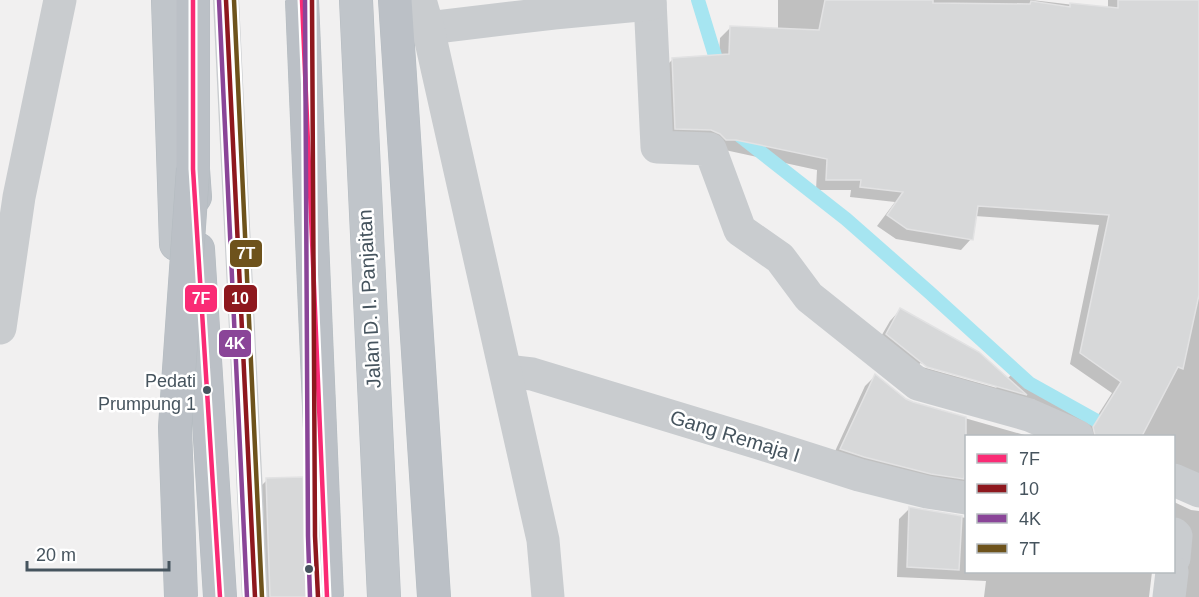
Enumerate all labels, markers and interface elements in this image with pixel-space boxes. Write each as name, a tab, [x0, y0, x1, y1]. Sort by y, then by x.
street label: Jalan D. I. Panjaitan	[353, 209, 385, 389]
line badge: 7T	[229, 239, 263, 268]
text: 7T	[237, 245, 256, 262]
line badge: 7F	[184, 284, 218, 313]
line badge: 10	[223, 284, 258, 313]
text: 7F	[192, 290, 211, 307]
text: 10	[231, 290, 249, 307]
line badge: 4K	[218, 329, 252, 358]
text: 4K	[225, 335, 246, 352]
place label: Pedati Prumpung 1	[98, 371, 196, 414]
marker: Pedati Prumpung 1	[201, 384, 213, 396]
street label: Gang Remaja I	[667, 406, 803, 466]
legend	[965, 435, 1175, 573]
text: 7F	[1019, 449, 1040, 469]
text: 10	[1019, 479, 1039, 499]
text: 4K	[1019, 509, 1041, 529]
scale bar	[27, 534, 170, 572]
text: 7T	[1019, 539, 1040, 559]
text: 20 m	[36, 545, 76, 565]
unlabelled marker	[303, 563, 315, 575]

